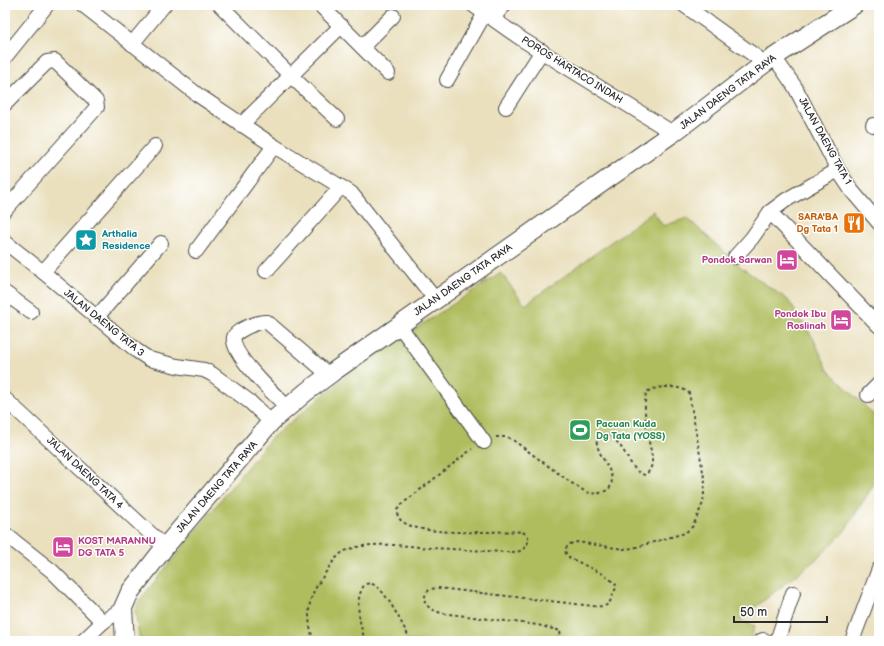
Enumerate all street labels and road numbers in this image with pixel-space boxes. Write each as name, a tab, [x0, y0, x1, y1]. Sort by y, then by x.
street label: POROS HARTACO INDAH	[519, 34, 625, 106]
street label: JALAN DAENG TATA RAYA	[678, 51, 779, 132]
street label: JALAN DAENG TATA 1	[796, 95, 854, 187]
street label: JALAN DAENG TATA RAYA	[412, 241, 515, 319]
street label: JALAN DAENG TATA 3	[61, 287, 147, 359]
street label: JALAN DAENG TATA 4	[44, 434, 126, 512]
street label: JALAN DAENG TATA RAYA	[174, 438, 261, 535]

